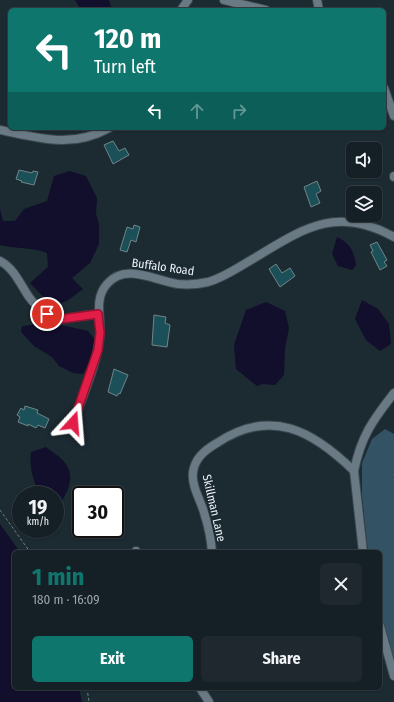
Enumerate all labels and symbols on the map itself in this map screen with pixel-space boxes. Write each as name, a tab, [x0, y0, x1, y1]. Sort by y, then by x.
street label: Buffalo Road	[131, 256, 195, 278]
pin	[30, 297, 64, 331]
position arrow	[52, 402, 94, 444]
street label: Skillman Lane	[199, 473, 229, 543]
speed limit sign: 30	[72, 486, 124, 538]

